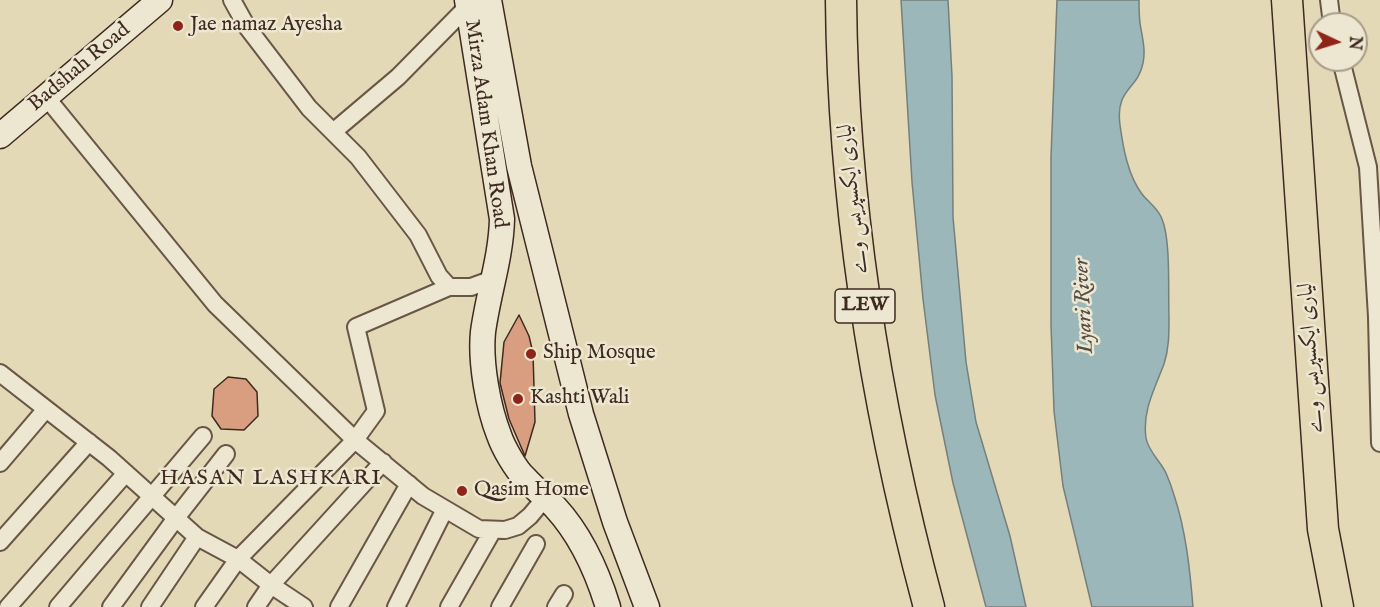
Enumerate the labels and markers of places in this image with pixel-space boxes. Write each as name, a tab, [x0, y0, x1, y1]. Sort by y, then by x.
place label: Jae namaz Ayesha	[190, 13, 342, 39]
marker: Jae namaz Ayesha	[171, 19, 185, 33]
place label: Ship Mosque	[543, 341, 656, 367]
marker: Ship Mosque	[524, 347, 538, 361]
place label: Kashti Wali	[530, 386, 629, 412]
marker: Kashti Wali	[511, 392, 525, 406]
place label: Qasim Home	[474, 478, 589, 504]
marker: Qasim Home	[455, 484, 469, 498]

